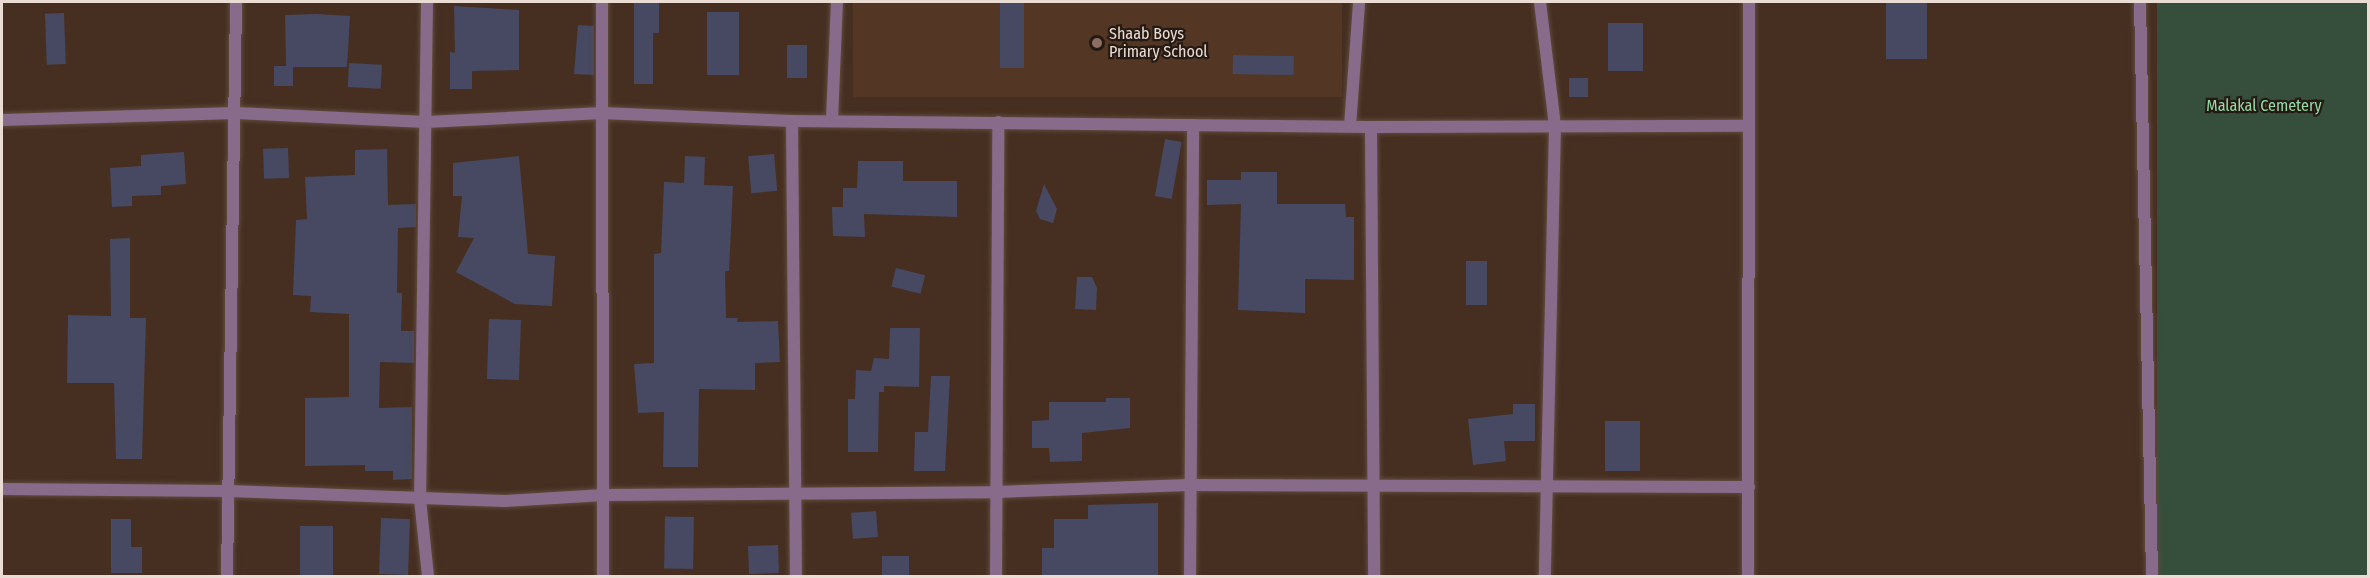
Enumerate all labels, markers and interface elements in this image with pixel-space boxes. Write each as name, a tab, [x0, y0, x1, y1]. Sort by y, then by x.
place label: Shaab Boys Primary School	[1109, 24, 1208, 62]
marker: Shaab Boys Primary School	[1090, 36, 1104, 50]
park label: Malakal Cemetery	[2206, 96, 2322, 116]

